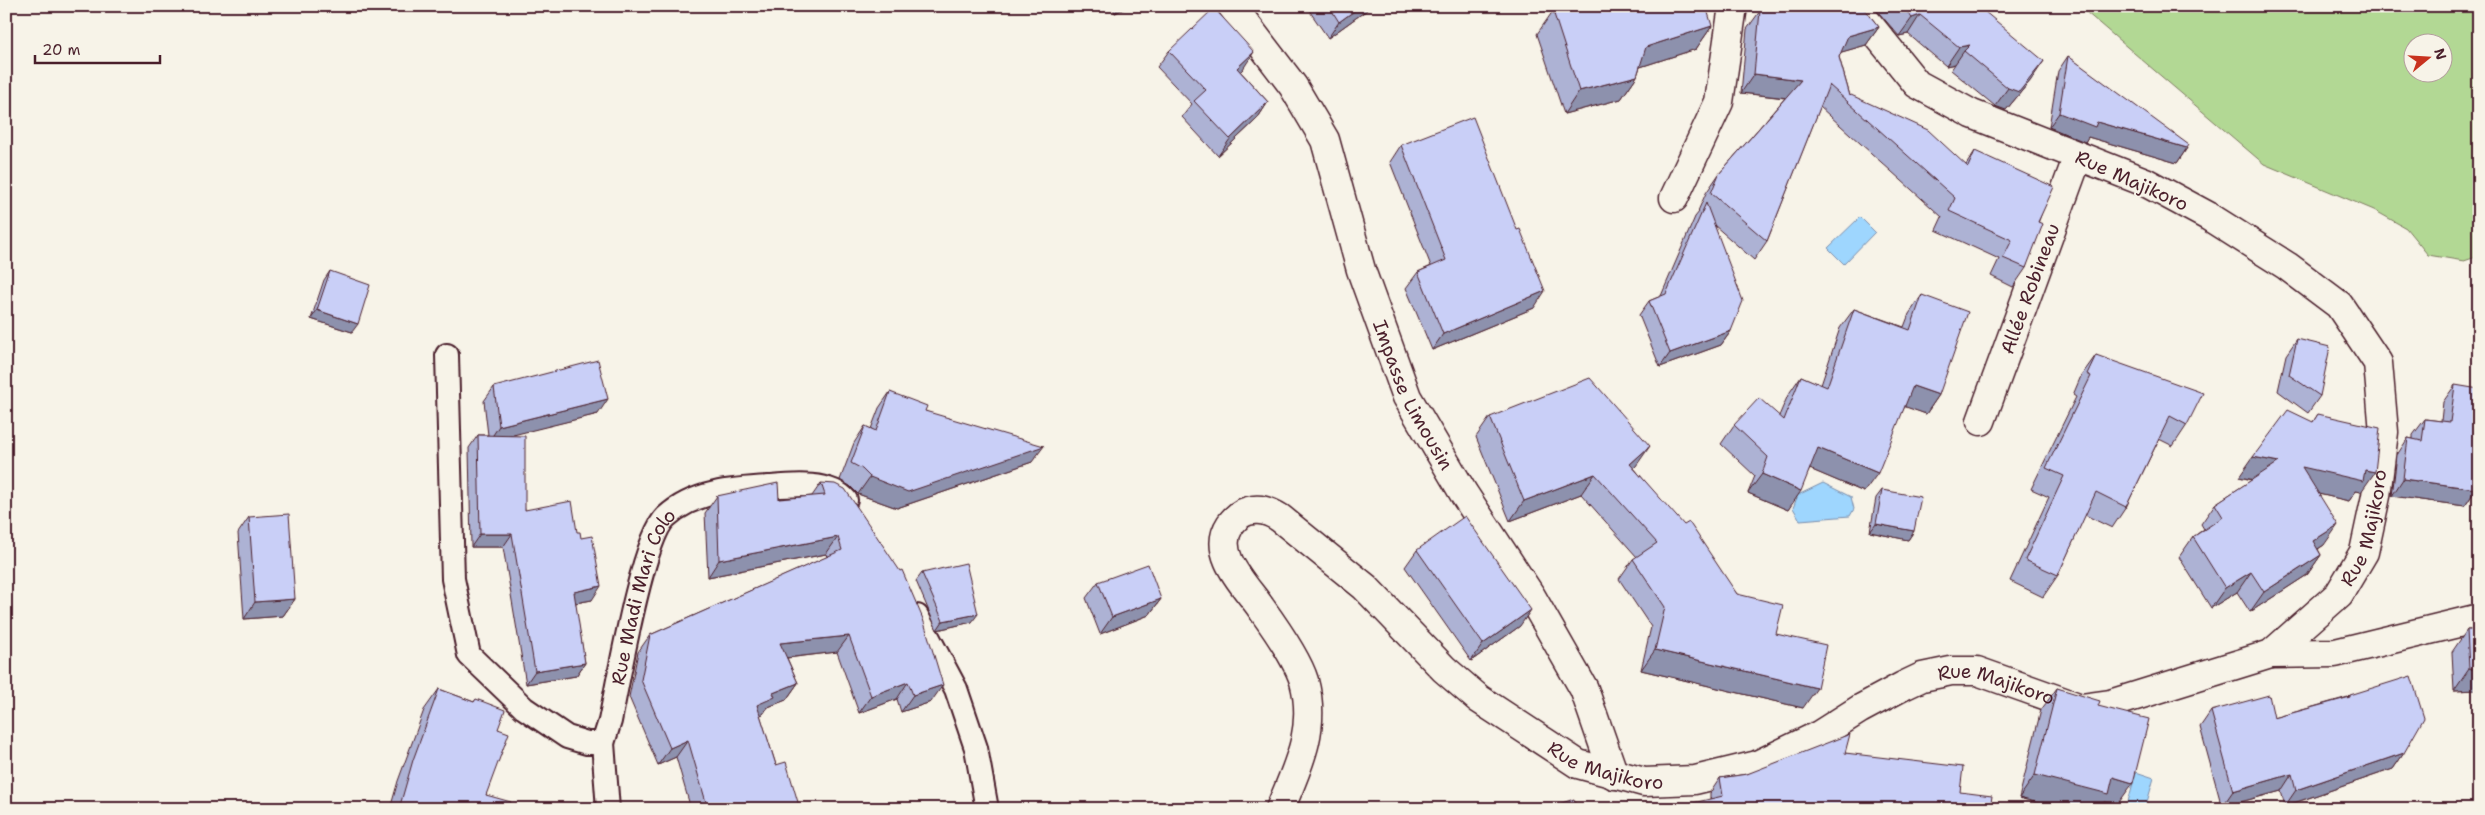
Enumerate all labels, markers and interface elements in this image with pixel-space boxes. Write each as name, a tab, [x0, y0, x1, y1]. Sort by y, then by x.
scale bar	[35, 32, 160, 64]
north arrow	[2402, 32, 2452, 82]
text: 20 m	[42, 40, 81, 60]
text: N	[2430, 46, 2451, 62]
street label: Rue Majikoro	[2071, 144, 2192, 217]
street label: Allée Robineau	[1995, 220, 2065, 358]
street label: Impasse Limousin	[1367, 317, 1459, 475]
street label: Rue Majikoro	[2334, 468, 2392, 591]
street label: Rue Madi Mari Colo	[605, 502, 681, 687]
street label: Rue Majikoro	[1935, 659, 2058, 711]
street label: Rue Majikoro	[1543, 735, 1664, 795]

